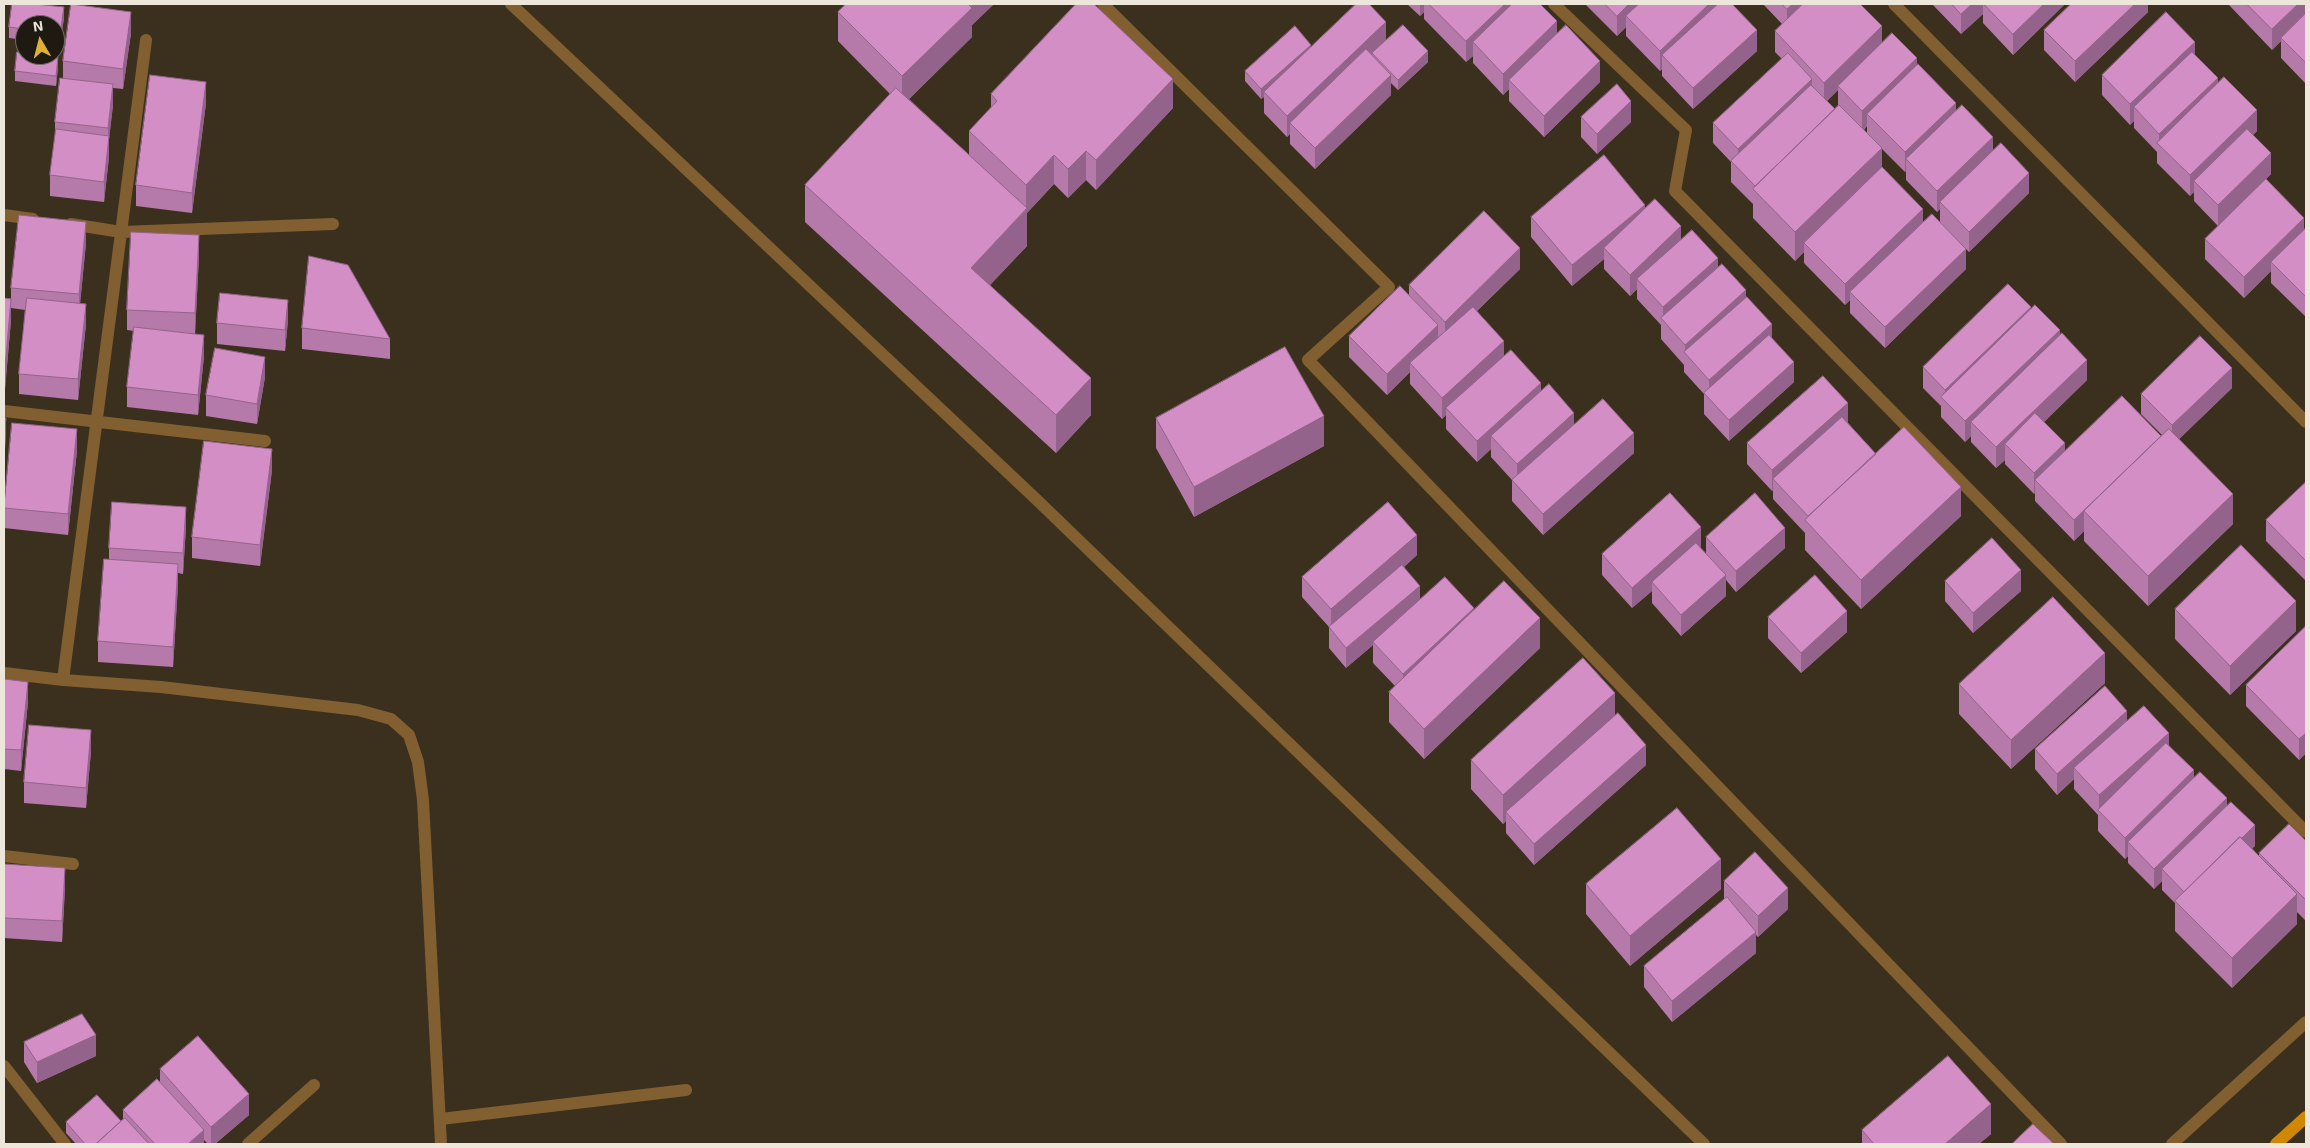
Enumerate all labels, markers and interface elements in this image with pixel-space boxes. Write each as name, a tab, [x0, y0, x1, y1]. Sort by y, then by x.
north arrow	[15, 15, 65, 65]
text: N	[32, 17, 44, 35]

